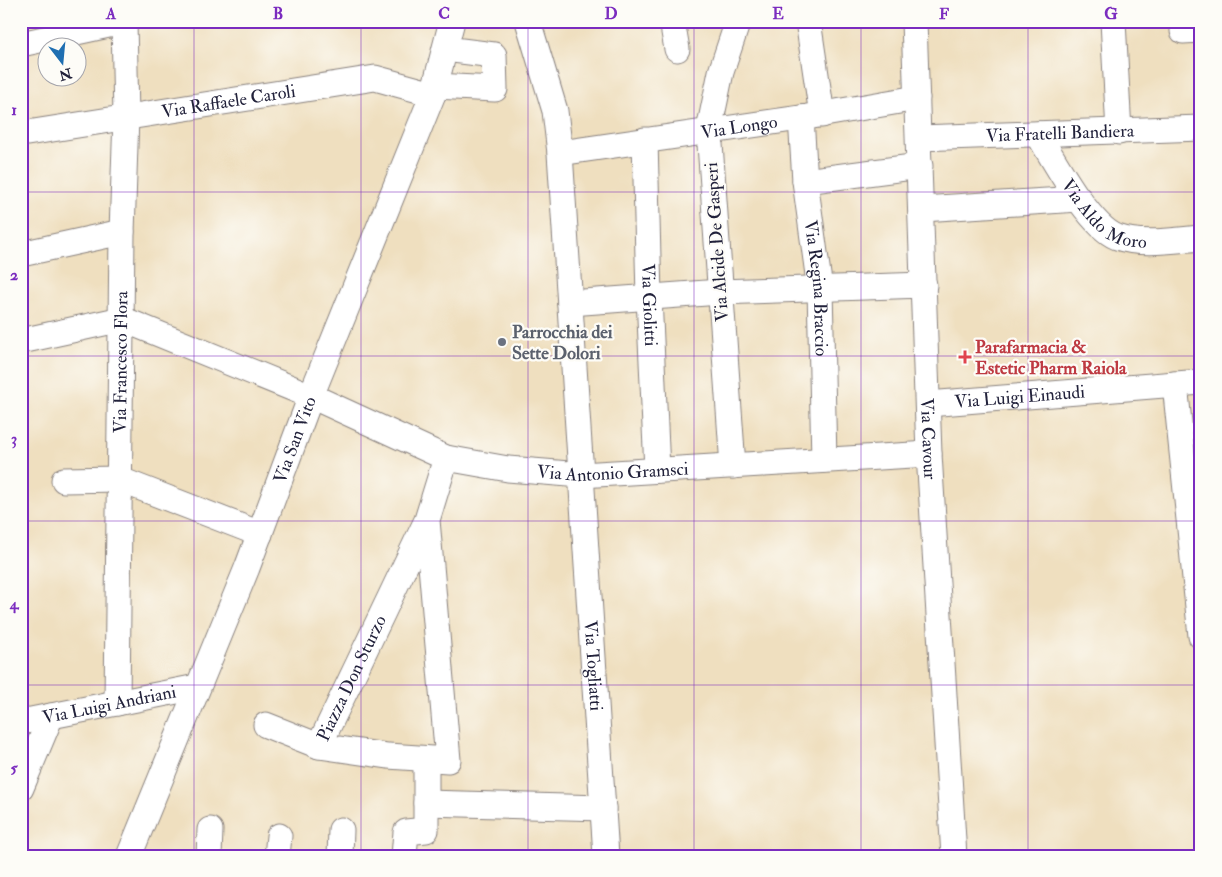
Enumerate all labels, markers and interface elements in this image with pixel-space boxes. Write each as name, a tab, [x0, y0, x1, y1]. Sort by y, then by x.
text: A	[105, 4, 117, 24]
text: B	[273, 4, 283, 24]
text: C	[438, 4, 450, 24]
text: D	[604, 4, 618, 24]
text: E	[772, 4, 784, 24]
text: F	[939, 4, 949, 24]
text: G	[1104, 4, 1118, 24]
north arrow	[38, 38, 88, 88]
text: N	[57, 64, 75, 84]
street label: Via Raffaele Caroli	[160, 79, 297, 123]
text: 1	[11, 100, 17, 120]
street label: Via Longo	[699, 110, 779, 144]
street label: Via Fratelli Bandiera	[985, 119, 1135, 147]
street label: Via Alcide De Gasperi	[700, 161, 734, 322]
street label: Via Aldo Moro	[1056, 174, 1148, 253]
street label: Via Regina Braccio	[799, 219, 833, 357]
street label: Via Giolitti	[637, 263, 663, 347]
text: 2	[10, 265, 18, 285]
street label: Via Francesco Flora	[108, 290, 133, 433]
place label: Parrocchia dei Sette Dolori	[512, 321, 613, 365]
marker: Parrocchia dei Sette Dolori	[496, 336, 508, 348]
place label: Parafarmacia & Estetic Pharm Raiola	[975, 336, 1127, 380]
marker: Parafarmacia & Estetic Pharm Raiola	[959, 351, 971, 363]
street label: Via Luigi Einaudi	[954, 380, 1086, 413]
street label: Via San Vito	[268, 393, 321, 486]
street label: Via Cavour	[916, 398, 942, 480]
text: 3	[11, 429, 17, 449]
street label: Via Antonio Gramsci	[536, 457, 689, 487]
text: 4	[9, 594, 20, 614]
street label: Piazza Don Sturzo	[312, 611, 391, 745]
street label: Via Togliatti	[579, 620, 608, 712]
street label: Via Luigi Andriani	[40, 680, 178, 729]
text: 5	[10, 758, 18, 778]

